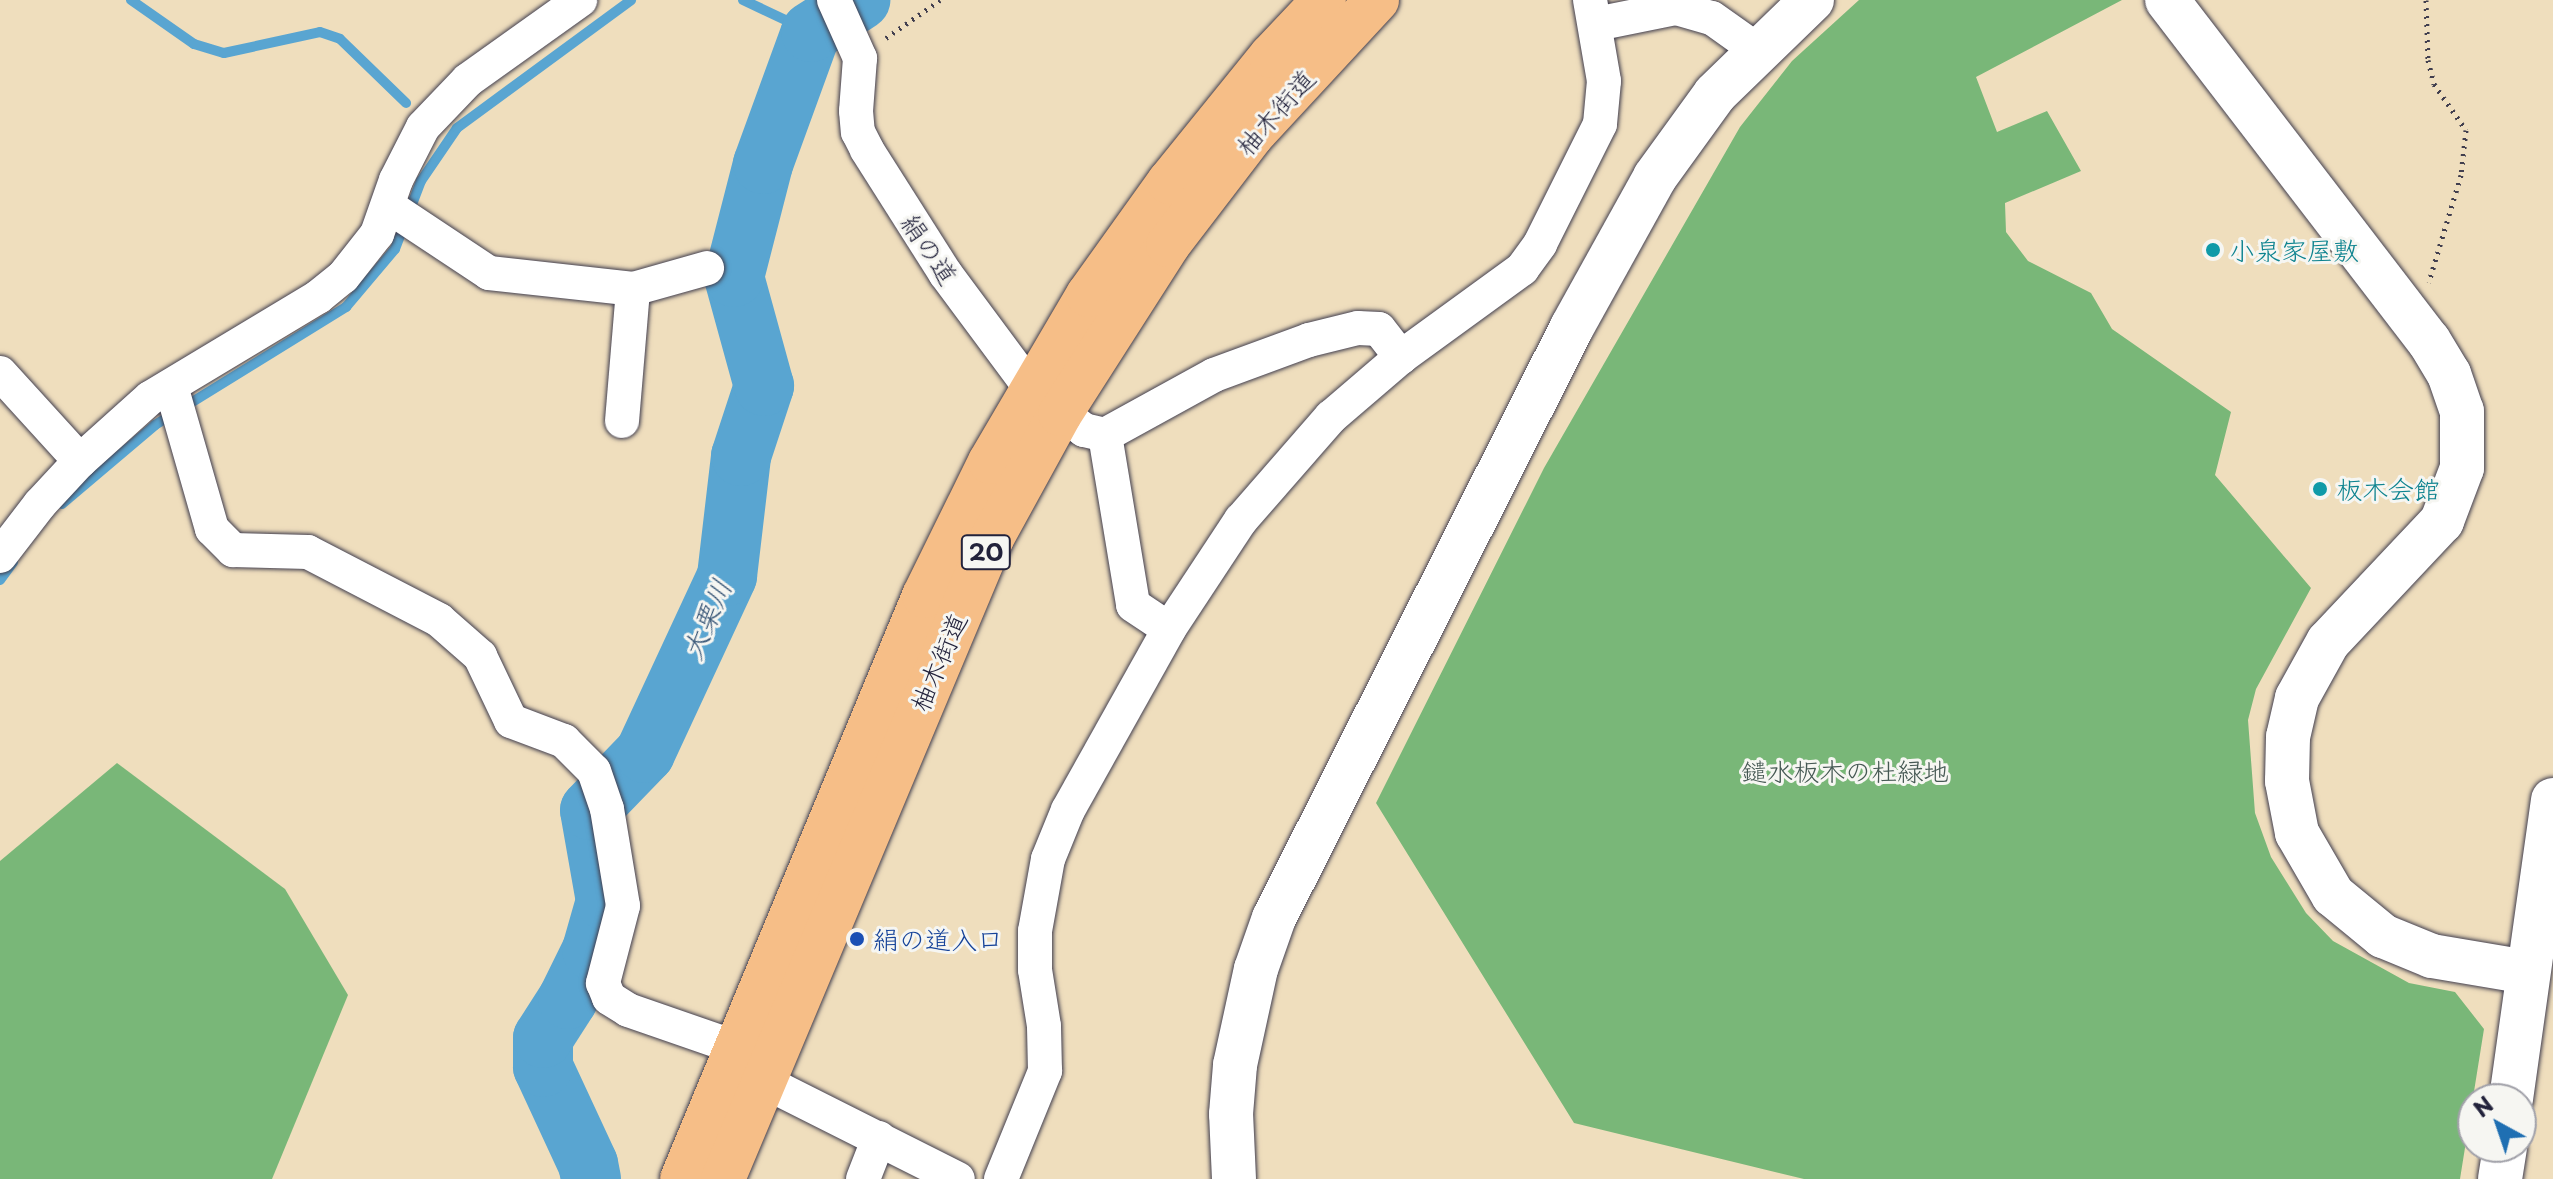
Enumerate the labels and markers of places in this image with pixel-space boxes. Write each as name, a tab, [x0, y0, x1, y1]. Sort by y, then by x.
place label: 小泉家屋敷	[2229, 234, 2359, 266]
marker: 小泉家屋敷	[2204, 241, 2222, 259]
place label: 板木会館	[2336, 473, 2440, 505]
marker: 板木会館	[2311, 480, 2329, 498]
place label: 絹の道入口	[873, 923, 1003, 955]
marker: 絹の道入口	[848, 930, 866, 948]

